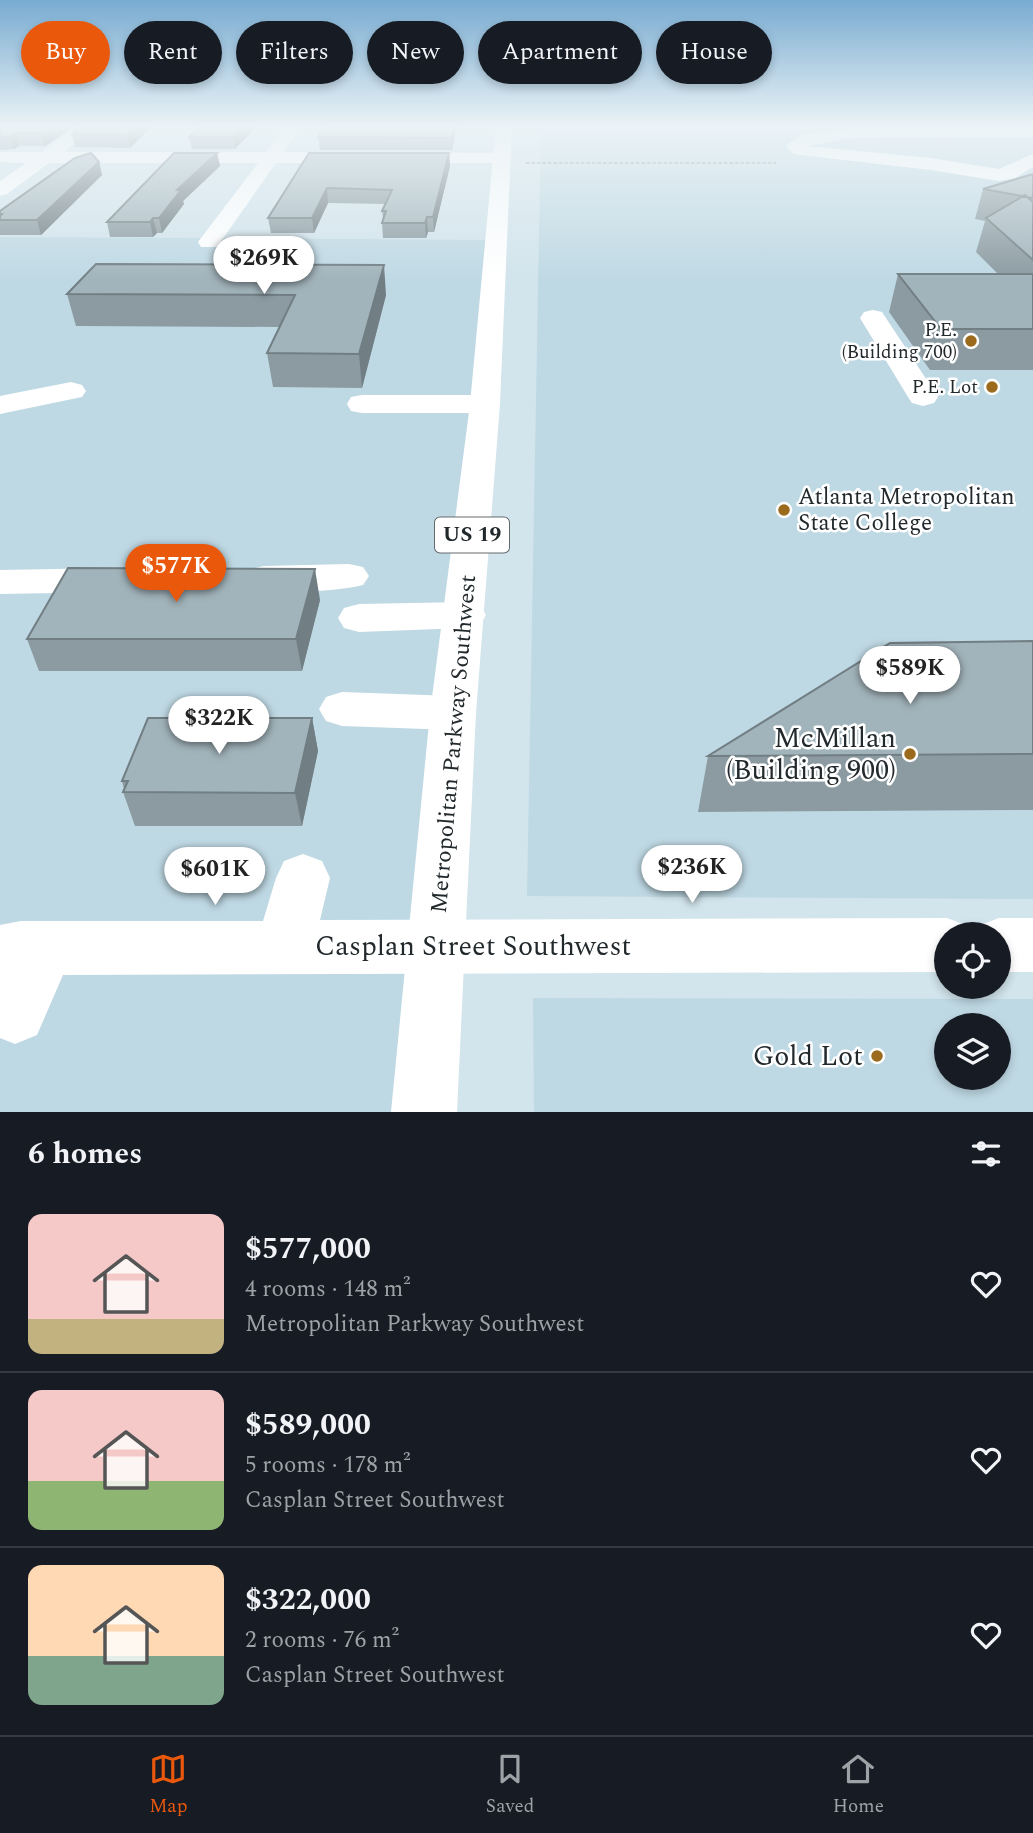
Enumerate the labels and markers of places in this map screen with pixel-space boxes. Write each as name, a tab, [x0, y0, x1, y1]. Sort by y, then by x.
pin: $269K	[215, 236, 313, 296]
place label: P.E. (Building 700)	[842, 316, 957, 367]
marker: P.E. (Building 700)	[963, 333, 979, 349]
place label: P.E. Lot	[912, 373, 978, 402]
marker: P.E. Lot	[984, 379, 1000, 395]
place label: Atlanta Metropolitan State College	[798, 480, 1015, 541]
marker: Atlanta Metropolitan State College	[776, 502, 792, 518]
pin: $577K	[127, 544, 225, 604]
pin: $589K	[861, 646, 959, 706]
pin: $322K	[170, 696, 268, 756]
place label: McMillan (Building 900)	[726, 717, 896, 792]
marker: McMillan (Building 900)	[902, 746, 918, 762]
pin: $236K	[643, 846, 741, 905]
pin: $601K	[166, 848, 264, 907]
place label: Gold Lot	[753, 1035, 863, 1078]
marker: Gold Lot	[869, 1048, 885, 1064]

